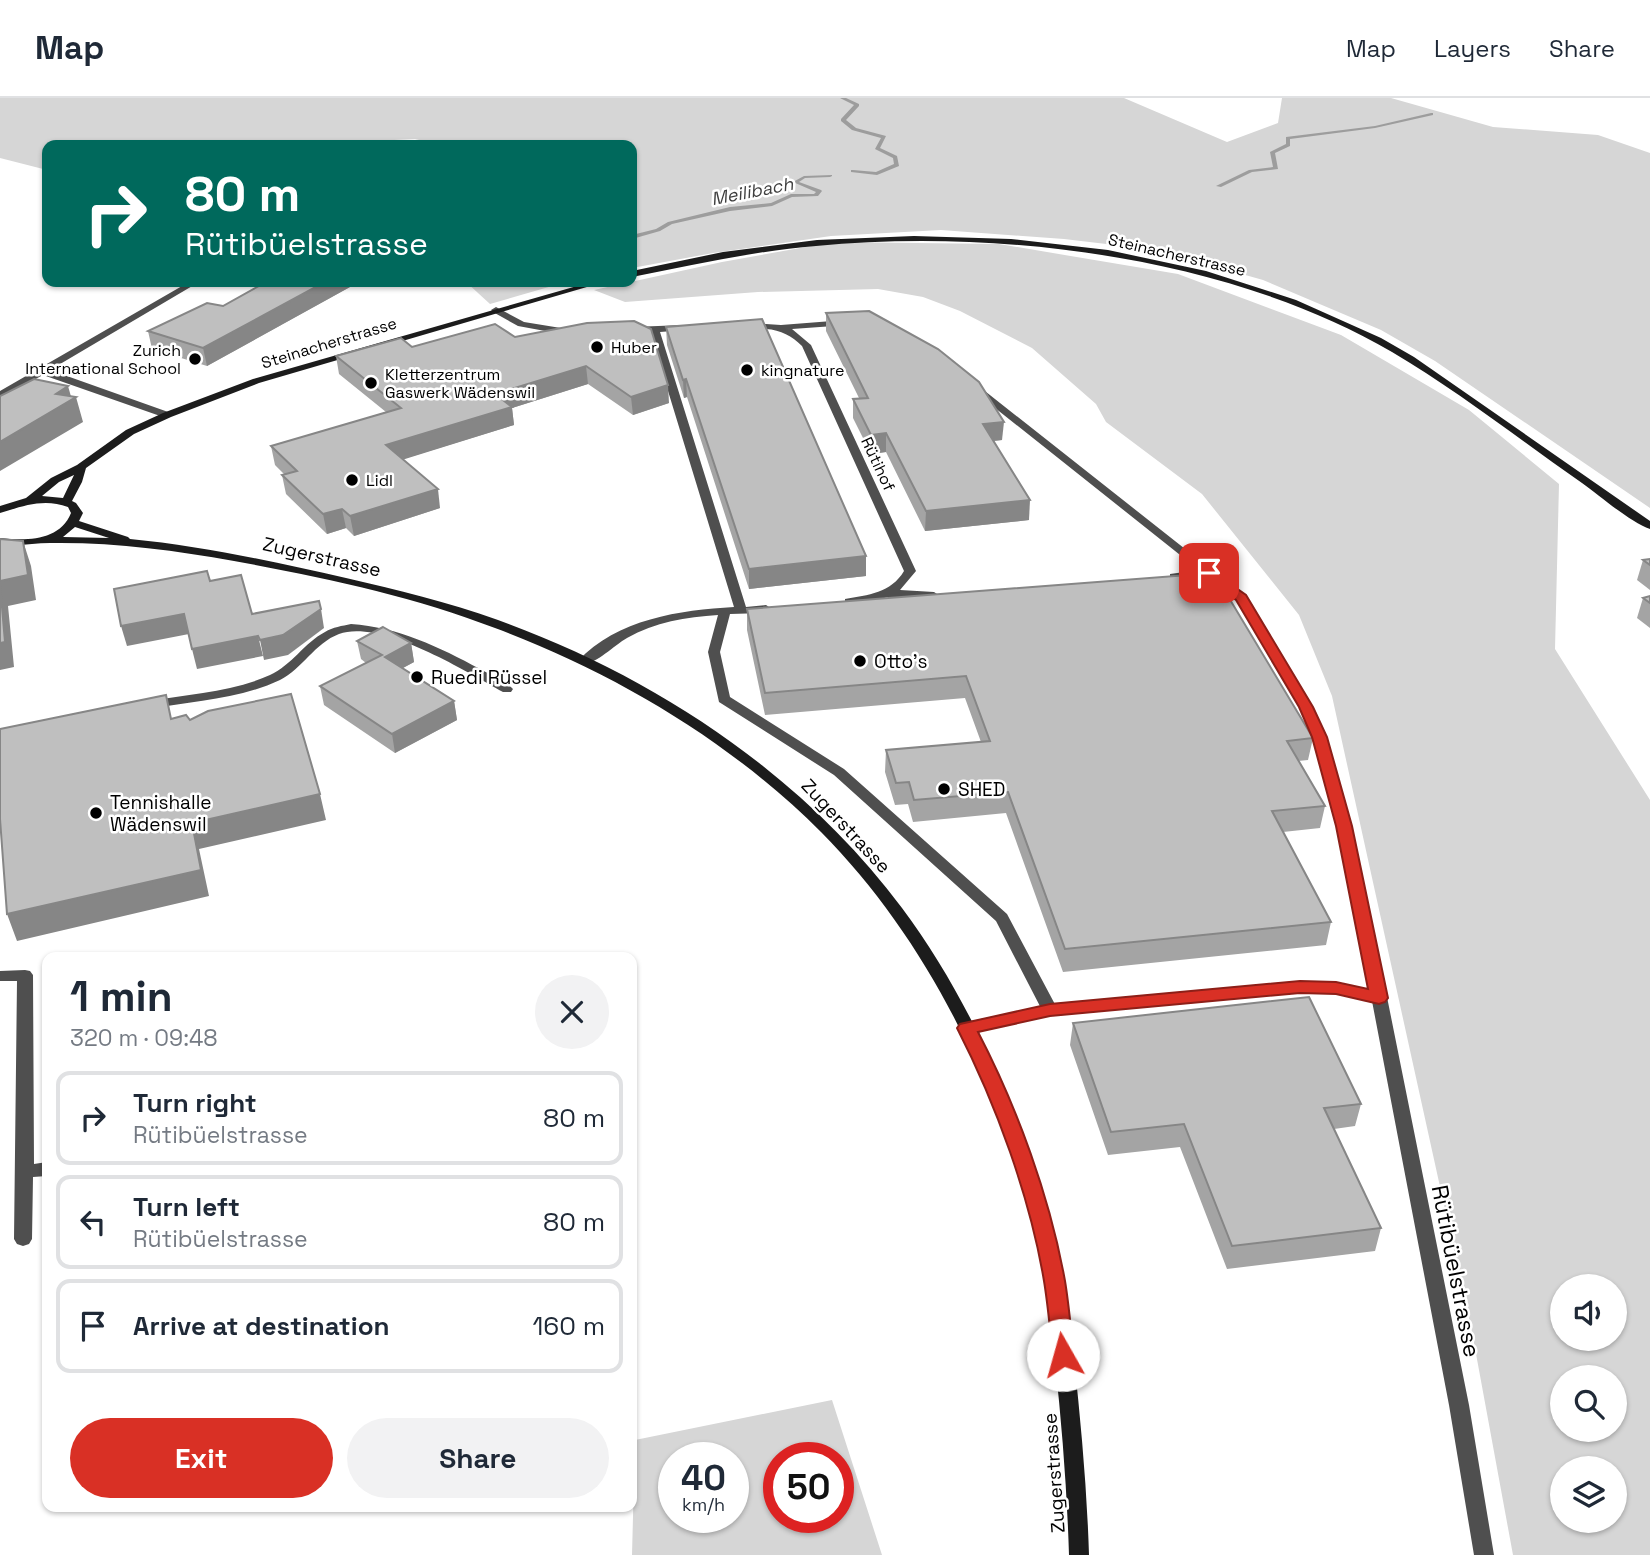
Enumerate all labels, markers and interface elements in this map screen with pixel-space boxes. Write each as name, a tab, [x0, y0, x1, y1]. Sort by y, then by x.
text: Map	[35, 27, 104, 69]
text: Map	[1346, 33, 1396, 64]
text: Layers	[1434, 33, 1511, 64]
text: Share	[1549, 33, 1615, 64]
text: 80 m	[185, 163, 300, 225]
icon: right	[70, 168, 161, 259]
water label: Meilibach	[709, 172, 796, 210]
text: Rütibüelstrasse	[185, 224, 428, 264]
street label: Steinacherstrasse	[1106, 229, 1248, 281]
street label: Steinacherstrasse	[259, 312, 399, 374]
place label: Huber	[611, 337, 657, 358]
marker: Huber	[589, 339, 605, 355]
place label: Zurich International School	[25, 340, 181, 379]
marker: Zurich International School	[187, 351, 203, 367]
place label: kingnature	[761, 360, 844, 381]
marker: kingnature	[739, 362, 755, 378]
place label: Kletterzentrum Gaswerk Wädenswil	[385, 364, 535, 403]
marker: Kletterzentrum Gaswerk Wädenswil	[363, 375, 379, 391]
street label: Rütihof	[856, 433, 900, 495]
place label: Lidl	[366, 470, 393, 491]
marker: Lidl	[344, 472, 360, 488]
street label: Zugerstrasse	[261, 531, 383, 583]
pin	[1179, 543, 1239, 603]
icon: arrive	[1190, 554, 1228, 592]
place label: Otto's	[874, 649, 927, 674]
marker: Otto's	[852, 653, 868, 669]
place label: Ruedi Rüssel	[431, 665, 547, 690]
marker: Ruedi Rüssel	[409, 669, 425, 685]
street label: Zugerstrasse	[796, 773, 896, 879]
place label: SHED	[958, 777, 1005, 802]
marker: SHED	[936, 781, 952, 797]
place label: Tennishalle Wädenswil	[110, 790, 212, 837]
marker: Tennishalle Wädenswil	[88, 805, 104, 821]
text: 1 min	[70, 970, 173, 1023]
button: close	[535, 975, 609, 1049]
text: 320 m · 09:48	[70, 1023, 218, 1053]
text: Turn right	[133, 1086, 257, 1120]
icon: right	[74, 1099, 112, 1137]
text: 80 m	[543, 1101, 605, 1135]
text: Rütibüelstrasse	[133, 1120, 308, 1150]
street label: Rütibüelstrasse	[1425, 1182, 1487, 1360]
text: Turn left	[133, 1190, 240, 1224]
icon: left	[74, 1203, 112, 1241]
text: 80 m	[543, 1205, 605, 1239]
text: Rütibüelstrasse	[133, 1224, 308, 1254]
map controls	[1550, 1274, 1627, 1533]
button: sound	[1550, 1274, 1627, 1351]
icon: arrive	[74, 1307, 112, 1345]
text: Arrive at destination	[133, 1309, 390, 1343]
text: 160 m	[533, 1309, 605, 1343]
position arrow	[1026, 1318, 1100, 1392]
button: search	[1550, 1365, 1627, 1442]
street label: Zugerstrasse	[1037, 1412, 1071, 1534]
button: Exit	[70, 1418, 333, 1498]
button: Share	[347, 1418, 609, 1498]
speed limit sign: 50	[763, 1442, 854, 1533]
text: 40	[681, 1456, 726, 1500]
button: layers	[1550, 1456, 1627, 1533]
text: km/h	[682, 1493, 725, 1516]

